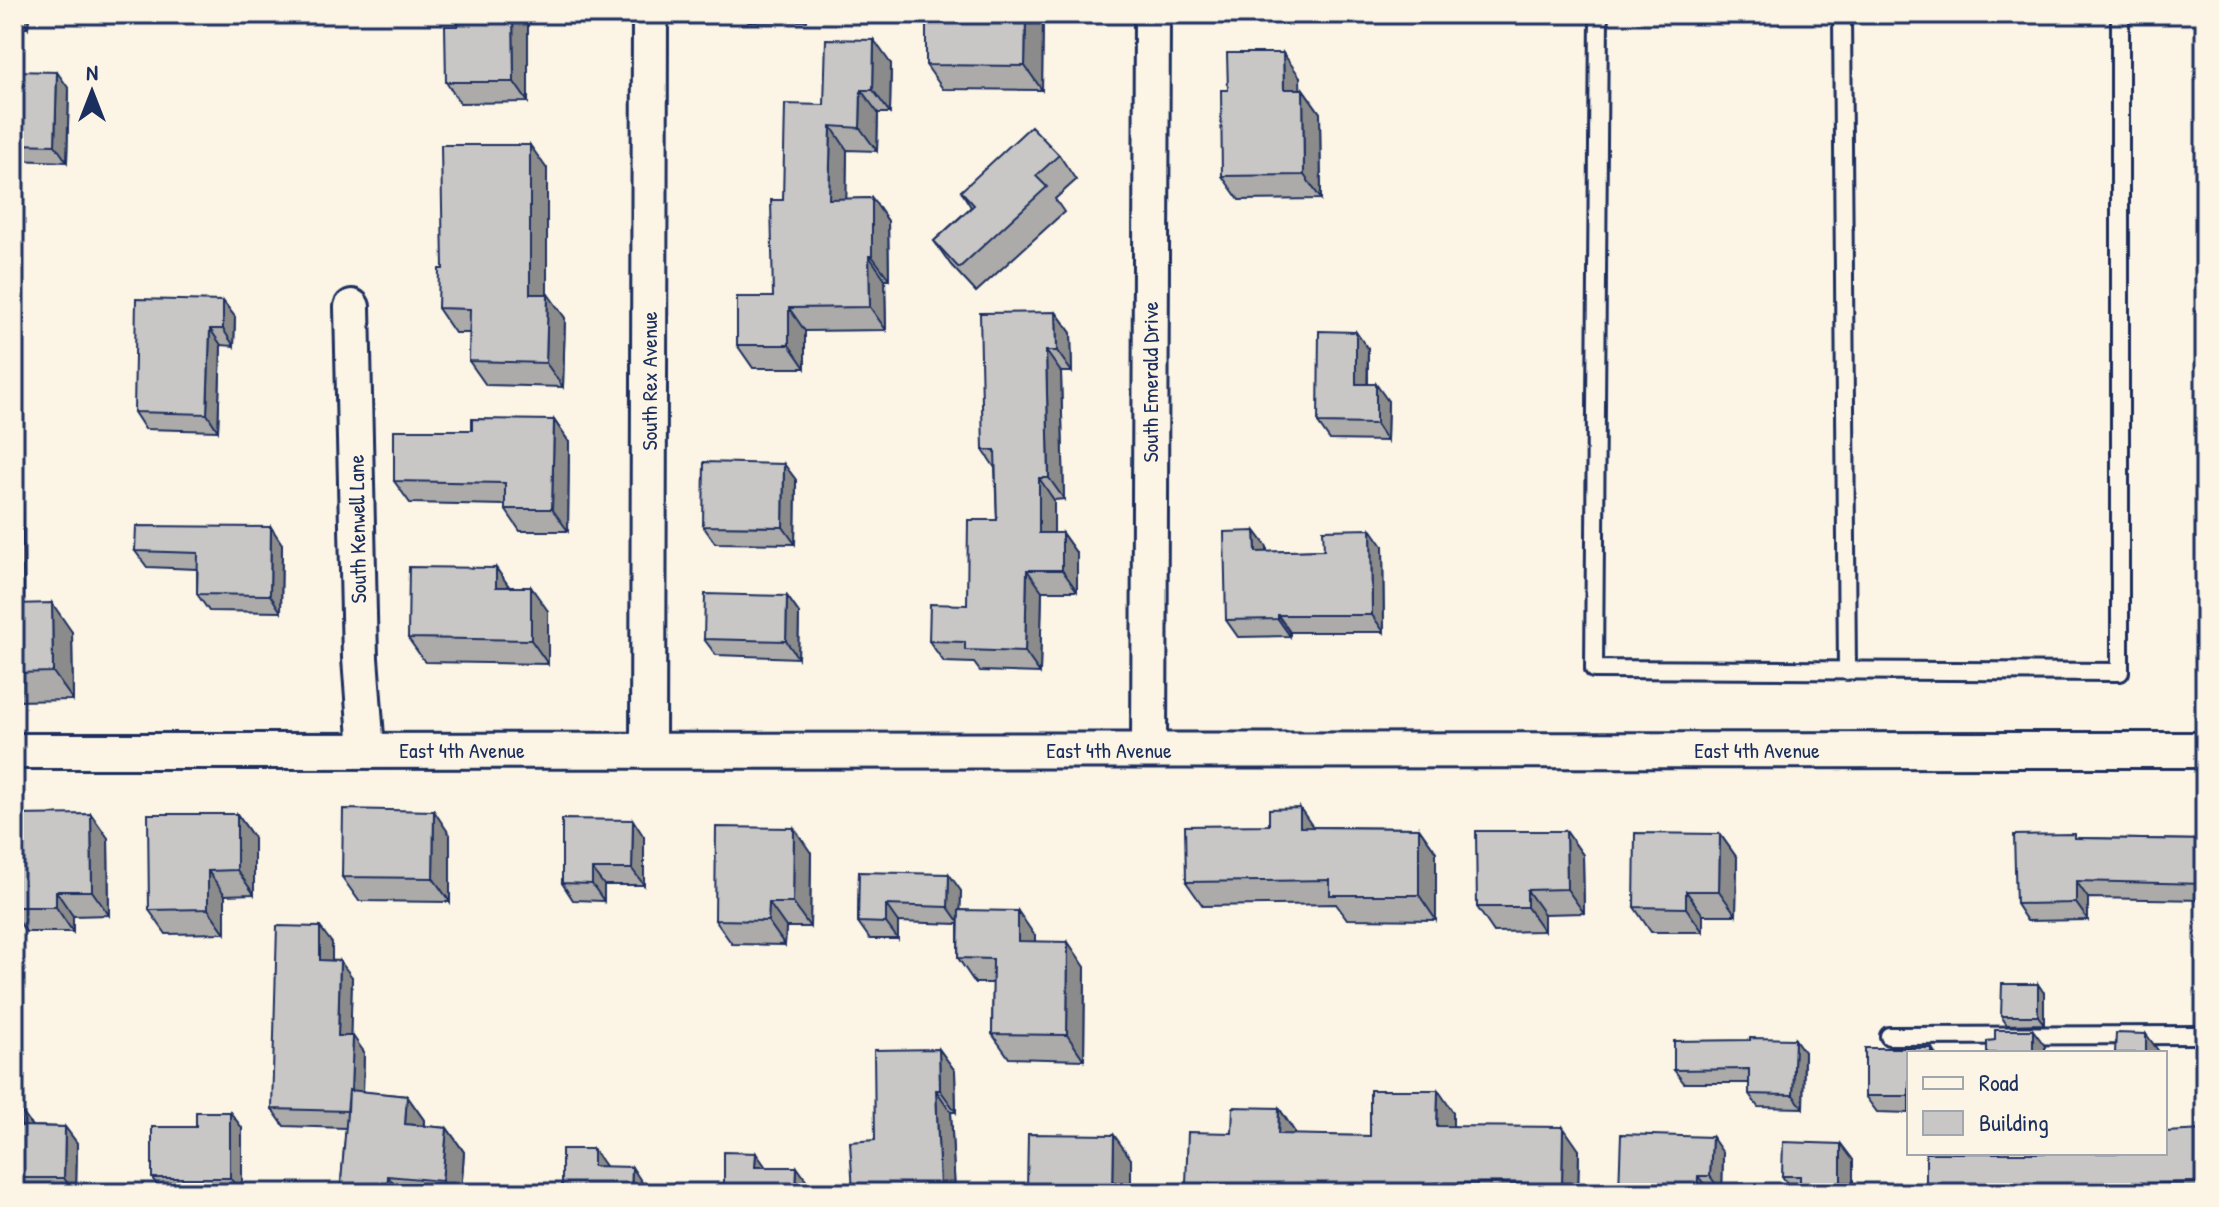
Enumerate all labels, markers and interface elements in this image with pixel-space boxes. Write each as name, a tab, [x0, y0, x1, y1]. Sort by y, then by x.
north arrow	[52, 52, 132, 132]
text: N	[86, 57, 98, 87]
street label: South Emerald Drive	[1135, 301, 1165, 463]
street label: South Rex Avenue	[634, 311, 664, 451]
street label: South Kenwell Lane	[341, 454, 373, 604]
street label: East 4th Avenue	[399, 735, 525, 765]
street label: East 4th Avenue	[1046, 735, 1172, 765]
street label: East 4th Avenue	[1694, 735, 1820, 765]
legend	[1907, 1051, 2167, 1155]
text: Road	[1979, 1066, 2018, 1098]
text: Building	[1979, 1106, 2049, 1138]

